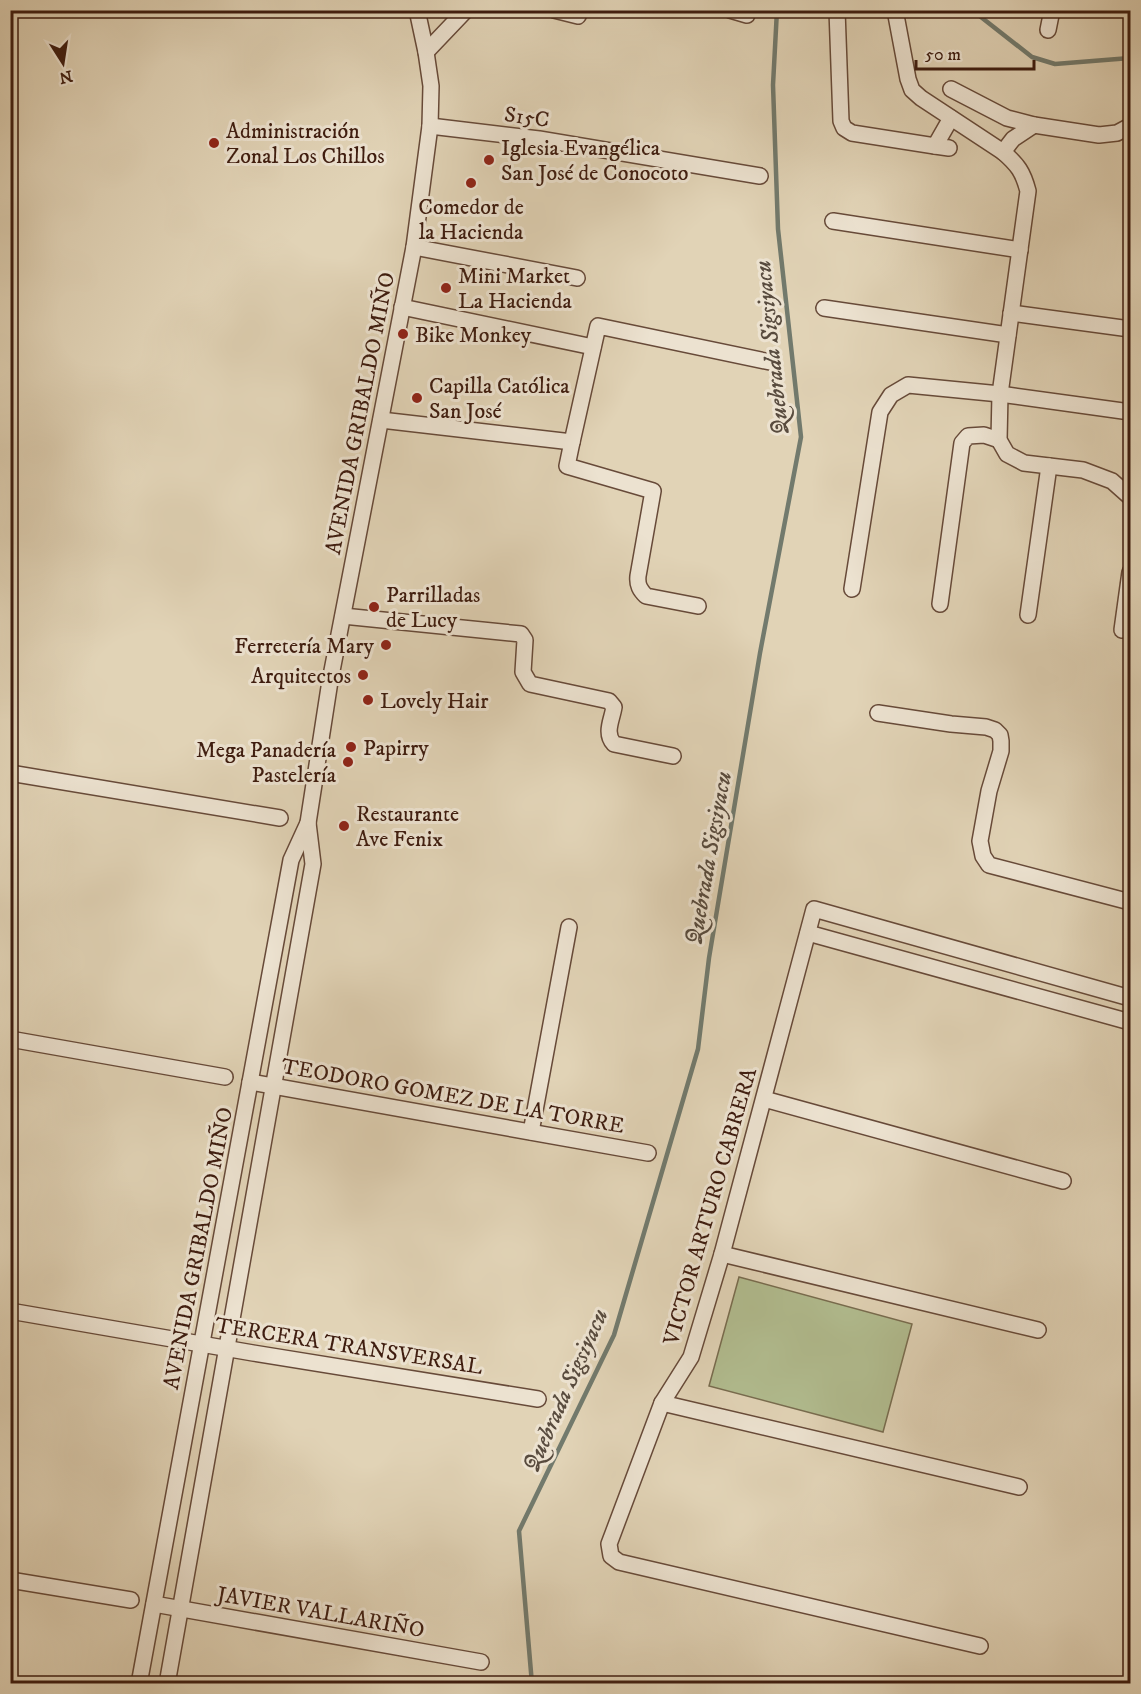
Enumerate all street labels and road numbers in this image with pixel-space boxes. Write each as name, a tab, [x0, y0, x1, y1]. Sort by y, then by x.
street label: S15C	[503, 101, 551, 134]
street label: AVENIDA GRIBALDO MIÑO	[319, 270, 401, 557]
street label: TEODORO GOMEZ DE LA TORRE	[279, 1053, 626, 1140]
street label: VICTOR ARTURO CABRERA	[658, 1064, 763, 1349]
street label: AVENIDA GRIBALDO MIÑO	[157, 1105, 239, 1392]
street label: TERCERA TRANSVERSAL	[213, 1312, 485, 1381]
street label: JAVIER VALLARIÑO	[213, 1580, 427, 1644]

